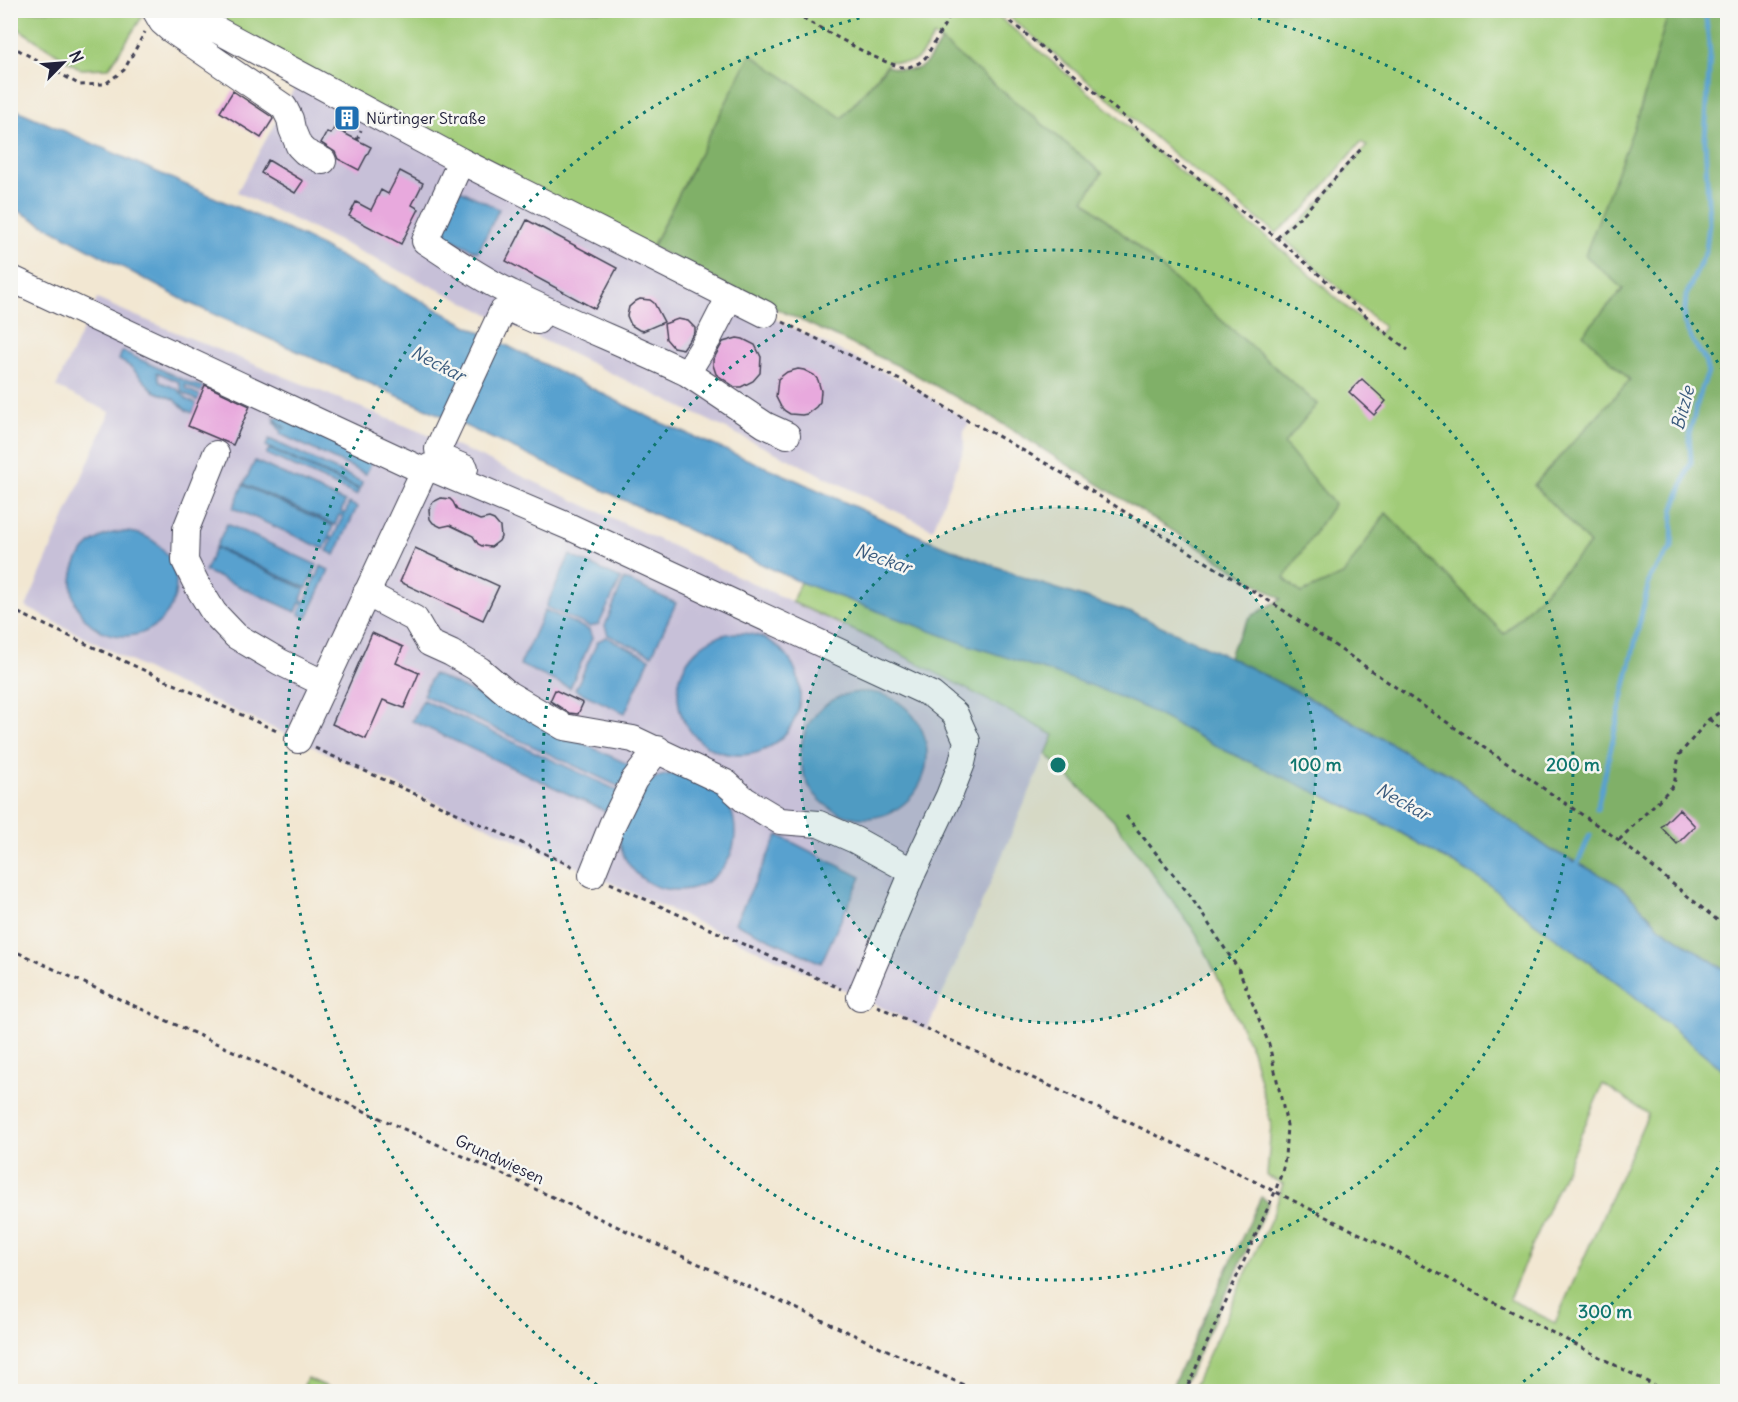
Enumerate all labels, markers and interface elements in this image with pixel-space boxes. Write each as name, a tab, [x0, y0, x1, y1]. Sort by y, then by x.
north arrow	[33, 33, 93, 93]
text: N	[65, 47, 88, 66]
building icon: Nürtinger Straße	[332, 103, 362, 133]
place label: Nürtinger Straße	[366, 108, 486, 128]
water label: Neckar	[407, 340, 472, 388]
water label: Bitzle	[1666, 382, 1700, 432]
water label: Neckar	[852, 538, 917, 580]
text: 100 m	[1291, 753, 1342, 776]
text: 200 m	[1546, 753, 1600, 776]
centre of rings	[1048, 755, 1068, 775]
water label: Neckar	[1372, 777, 1436, 827]
street label: Grundwiesen	[452, 1130, 548, 1188]
text: 300 m	[1578, 1300, 1632, 1323]

